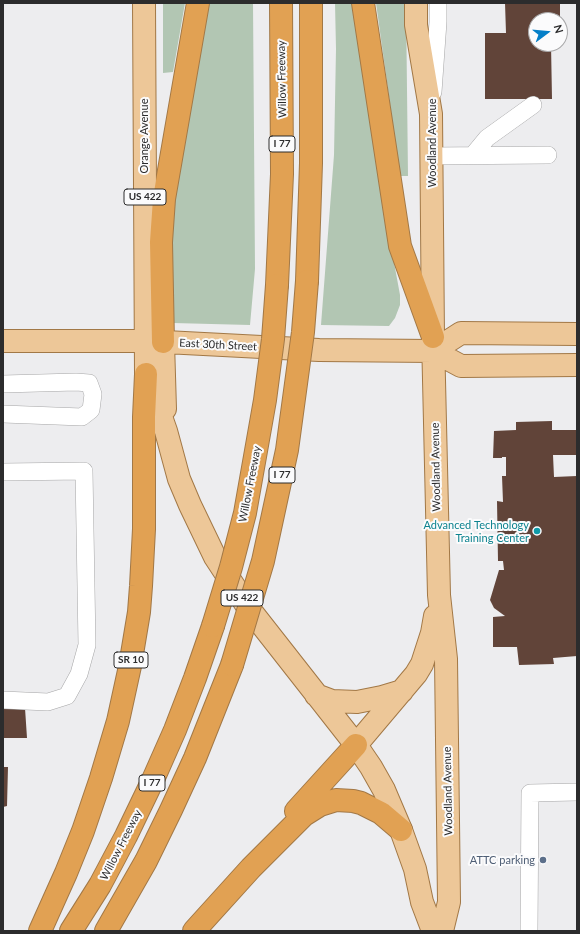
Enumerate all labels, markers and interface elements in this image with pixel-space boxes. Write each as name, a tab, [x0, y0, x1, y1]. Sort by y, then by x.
north arrow	[528, 12, 568, 52]
text: N	[552, 23, 566, 35]
street label: Willow Freeway	[275, 40, 289, 118]
street label: Orange Avenue	[137, 99, 151, 173]
street label: Woodland Avenue	[425, 99, 439, 187]
road number: I 77	[269, 136, 295, 152]
road number: US 422	[124, 189, 166, 205]
street label: East 30th Street	[179, 336, 257, 354]
street label: Woodland Avenue	[429, 422, 443, 512]
street label: Willow Freeway	[236, 445, 264, 523]
road number: I 77	[269, 467, 295, 483]
place label: Advanced Technology Training Center	[423, 518, 529, 544]
marker: Advanced Technology Training Center	[532, 526, 542, 536]
road number: US 422	[221, 590, 263, 606]
road number: SR 10	[114, 652, 148, 668]
street label: Woodland Avenue	[441, 746, 455, 836]
road number: I 77	[139, 775, 165, 791]
street label: Willow Freeway	[98, 807, 144, 883]
place label: ATTC parking	[470, 853, 535, 867]
marker: ATTC parking	[538, 855, 548, 865]

